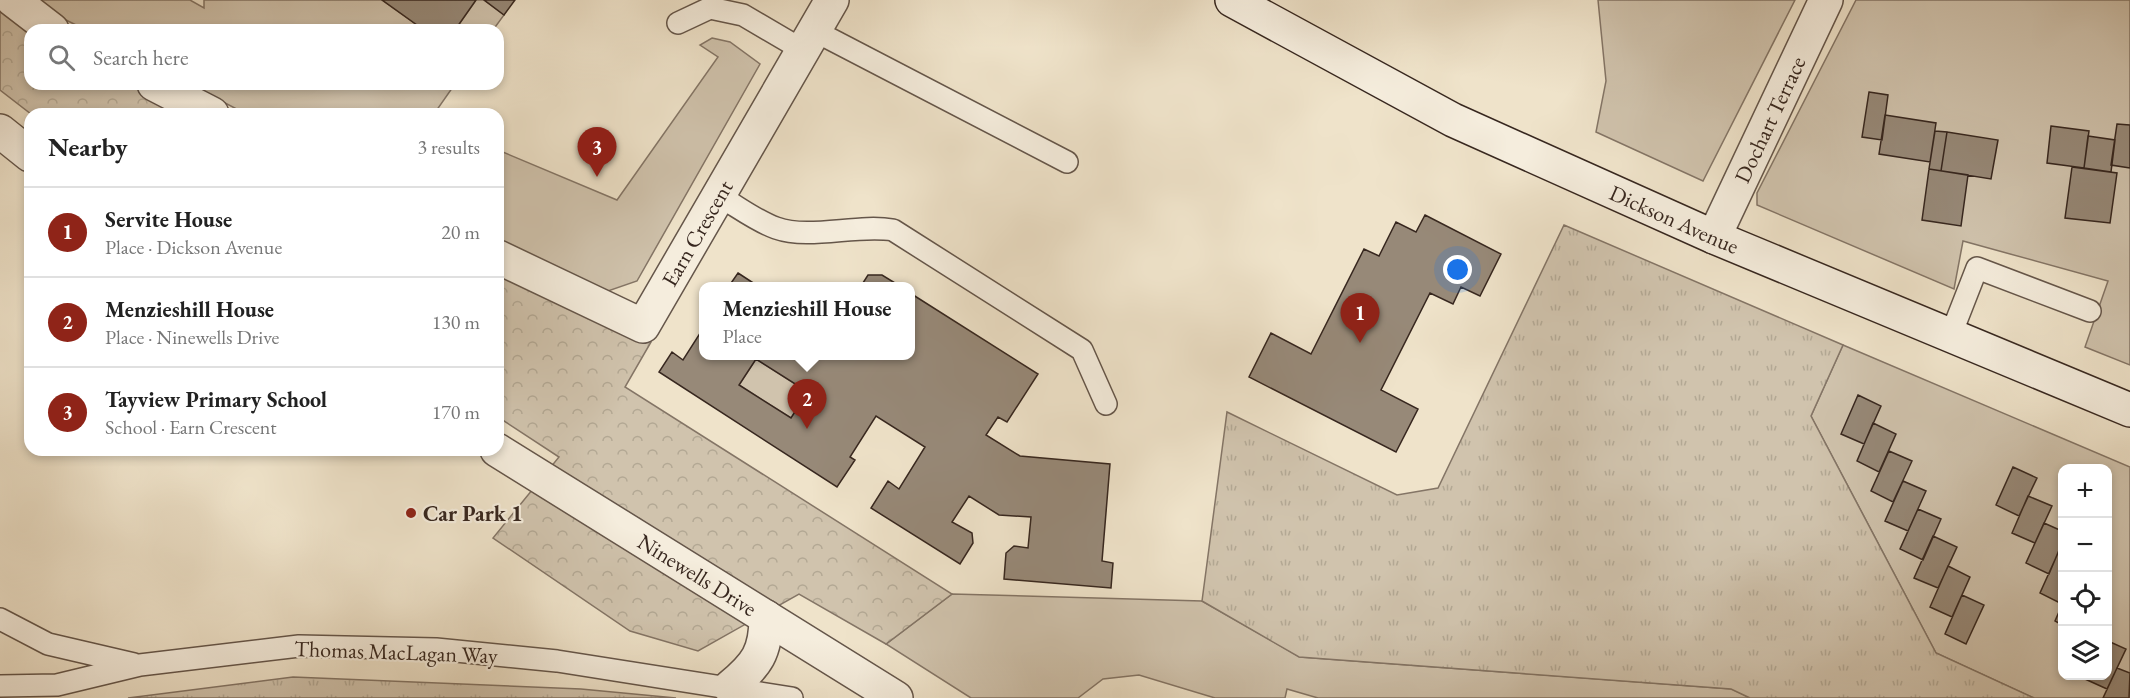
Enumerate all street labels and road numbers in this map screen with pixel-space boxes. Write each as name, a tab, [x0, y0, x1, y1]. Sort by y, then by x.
street label: Dochart Terrace	[1727, 51, 1812, 188]
street label: Earn Crescent	[655, 175, 739, 292]
street label: Dickson Avenue	[1605, 178, 1744, 260]
street label: Ninewells Drive	[632, 527, 763, 623]
street label: Thomas MacLagan Way	[294, 634, 499, 670]

